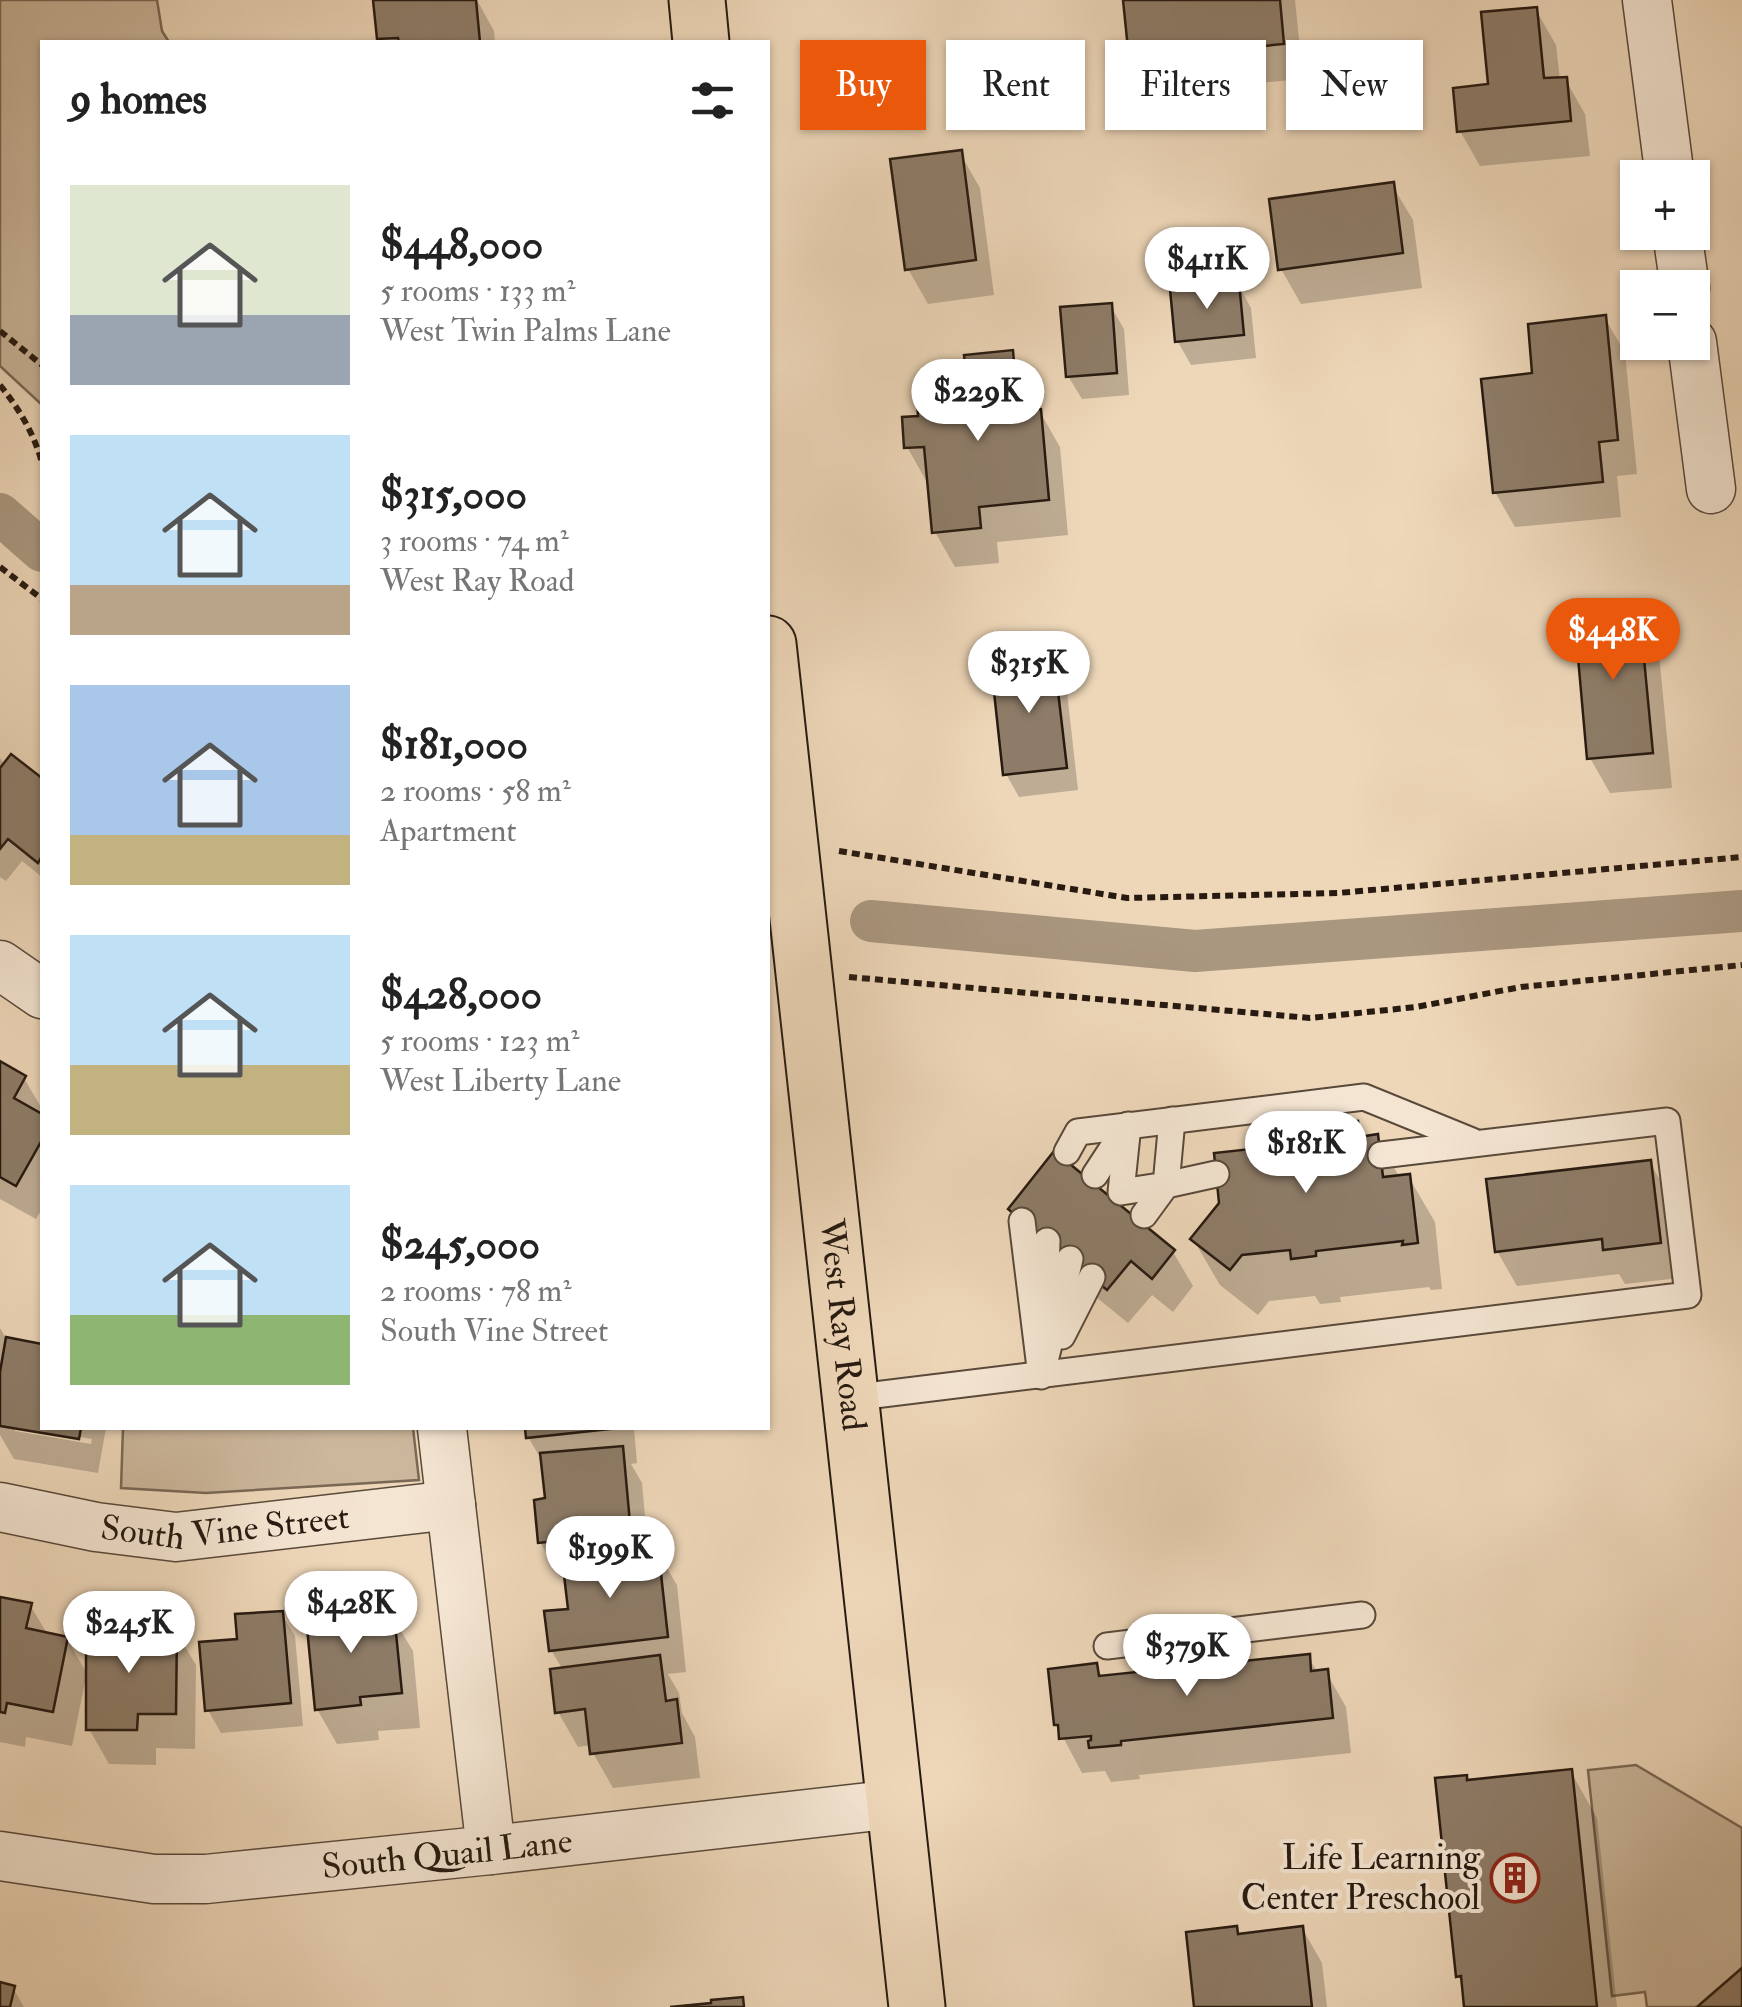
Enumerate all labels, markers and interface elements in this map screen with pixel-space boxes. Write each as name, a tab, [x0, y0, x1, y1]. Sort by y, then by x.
chip: Buy	[800, 40, 926, 130]
chip: Rent	[946, 40, 1085, 130]
chip: Filters	[1105, 40, 1266, 130]
chip: New	[1286, 40, 1423, 130]
icon: filters	[685, 73, 740, 128]
text: 9 homes	[70, 74, 207, 126]
map controls	[1620, 160, 1710, 360]
button: +	[1620, 160, 1710, 250]
text: $448,000	[380, 219, 543, 271]
icon: home	[150, 225, 270, 345]
pin: $411K	[1137, 227, 1277, 312]
text: $411K	[1167, 239, 1247, 279]
button: −	[1620, 270, 1710, 360]
text: 5 rooms · 133 m²	[380, 271, 576, 311]
text: West Twin Palms Lane	[380, 311, 671, 351]
pin: $229K	[908, 359, 1048, 444]
text: $229K	[933, 371, 1023, 411]
text: $315,000	[380, 469, 527, 521]
icon: home	[150, 475, 270, 595]
text: 3 rooms · 74 m²	[380, 521, 569, 561]
text: West Ray Road	[380, 561, 575, 601]
pin: $448K	[1543, 598, 1683, 683]
text: $448K	[1568, 610, 1658, 650]
pin: $315K	[959, 631, 1099, 716]
text: $315K	[990, 643, 1068, 683]
text: $181,000	[380, 719, 528, 771]
icon: home	[150, 725, 270, 845]
text: 2 rooms · 58 m²	[380, 771, 571, 811]
text: Apartment	[380, 811, 517, 851]
text: $428,000	[380, 969, 542, 1021]
icon: home	[150, 975, 270, 1095]
text: 5 rooms · 123 m²	[380, 1021, 579, 1061]
text: West Liberty Lane	[380, 1061, 621, 1101]
pin: $181K	[1236, 1111, 1376, 1196]
text: $181K	[1267, 1123, 1345, 1163]
street label: West Ray Road	[809, 1216, 876, 1433]
text: $245,000	[380, 1219, 540, 1271]
icon: home	[150, 1225, 270, 1345]
text: 2 rooms · 78 m²	[380, 1271, 571, 1311]
text: South Vine Street	[380, 1311, 608, 1351]
street label: South Vine Street	[98, 1495, 352, 1560]
pin: $199K	[540, 1516, 680, 1601]
text: $199K	[568, 1528, 652, 1568]
pin: $428K	[281, 1571, 421, 1656]
text: $428K	[307, 1583, 395, 1623]
pin: $245K	[59, 1591, 199, 1676]
text: $245K	[85, 1603, 173, 1643]
pin: $379K	[1117, 1614, 1257, 1699]
text: $379K	[1145, 1626, 1229, 1666]
street label: South Quail Lane	[320, 1819, 575, 1889]
place label: Life Learning Center Preschool	[1241, 1836, 1481, 1920]
building icon: Life Learning Center Preschool	[1489, 1852, 1541, 1904]

